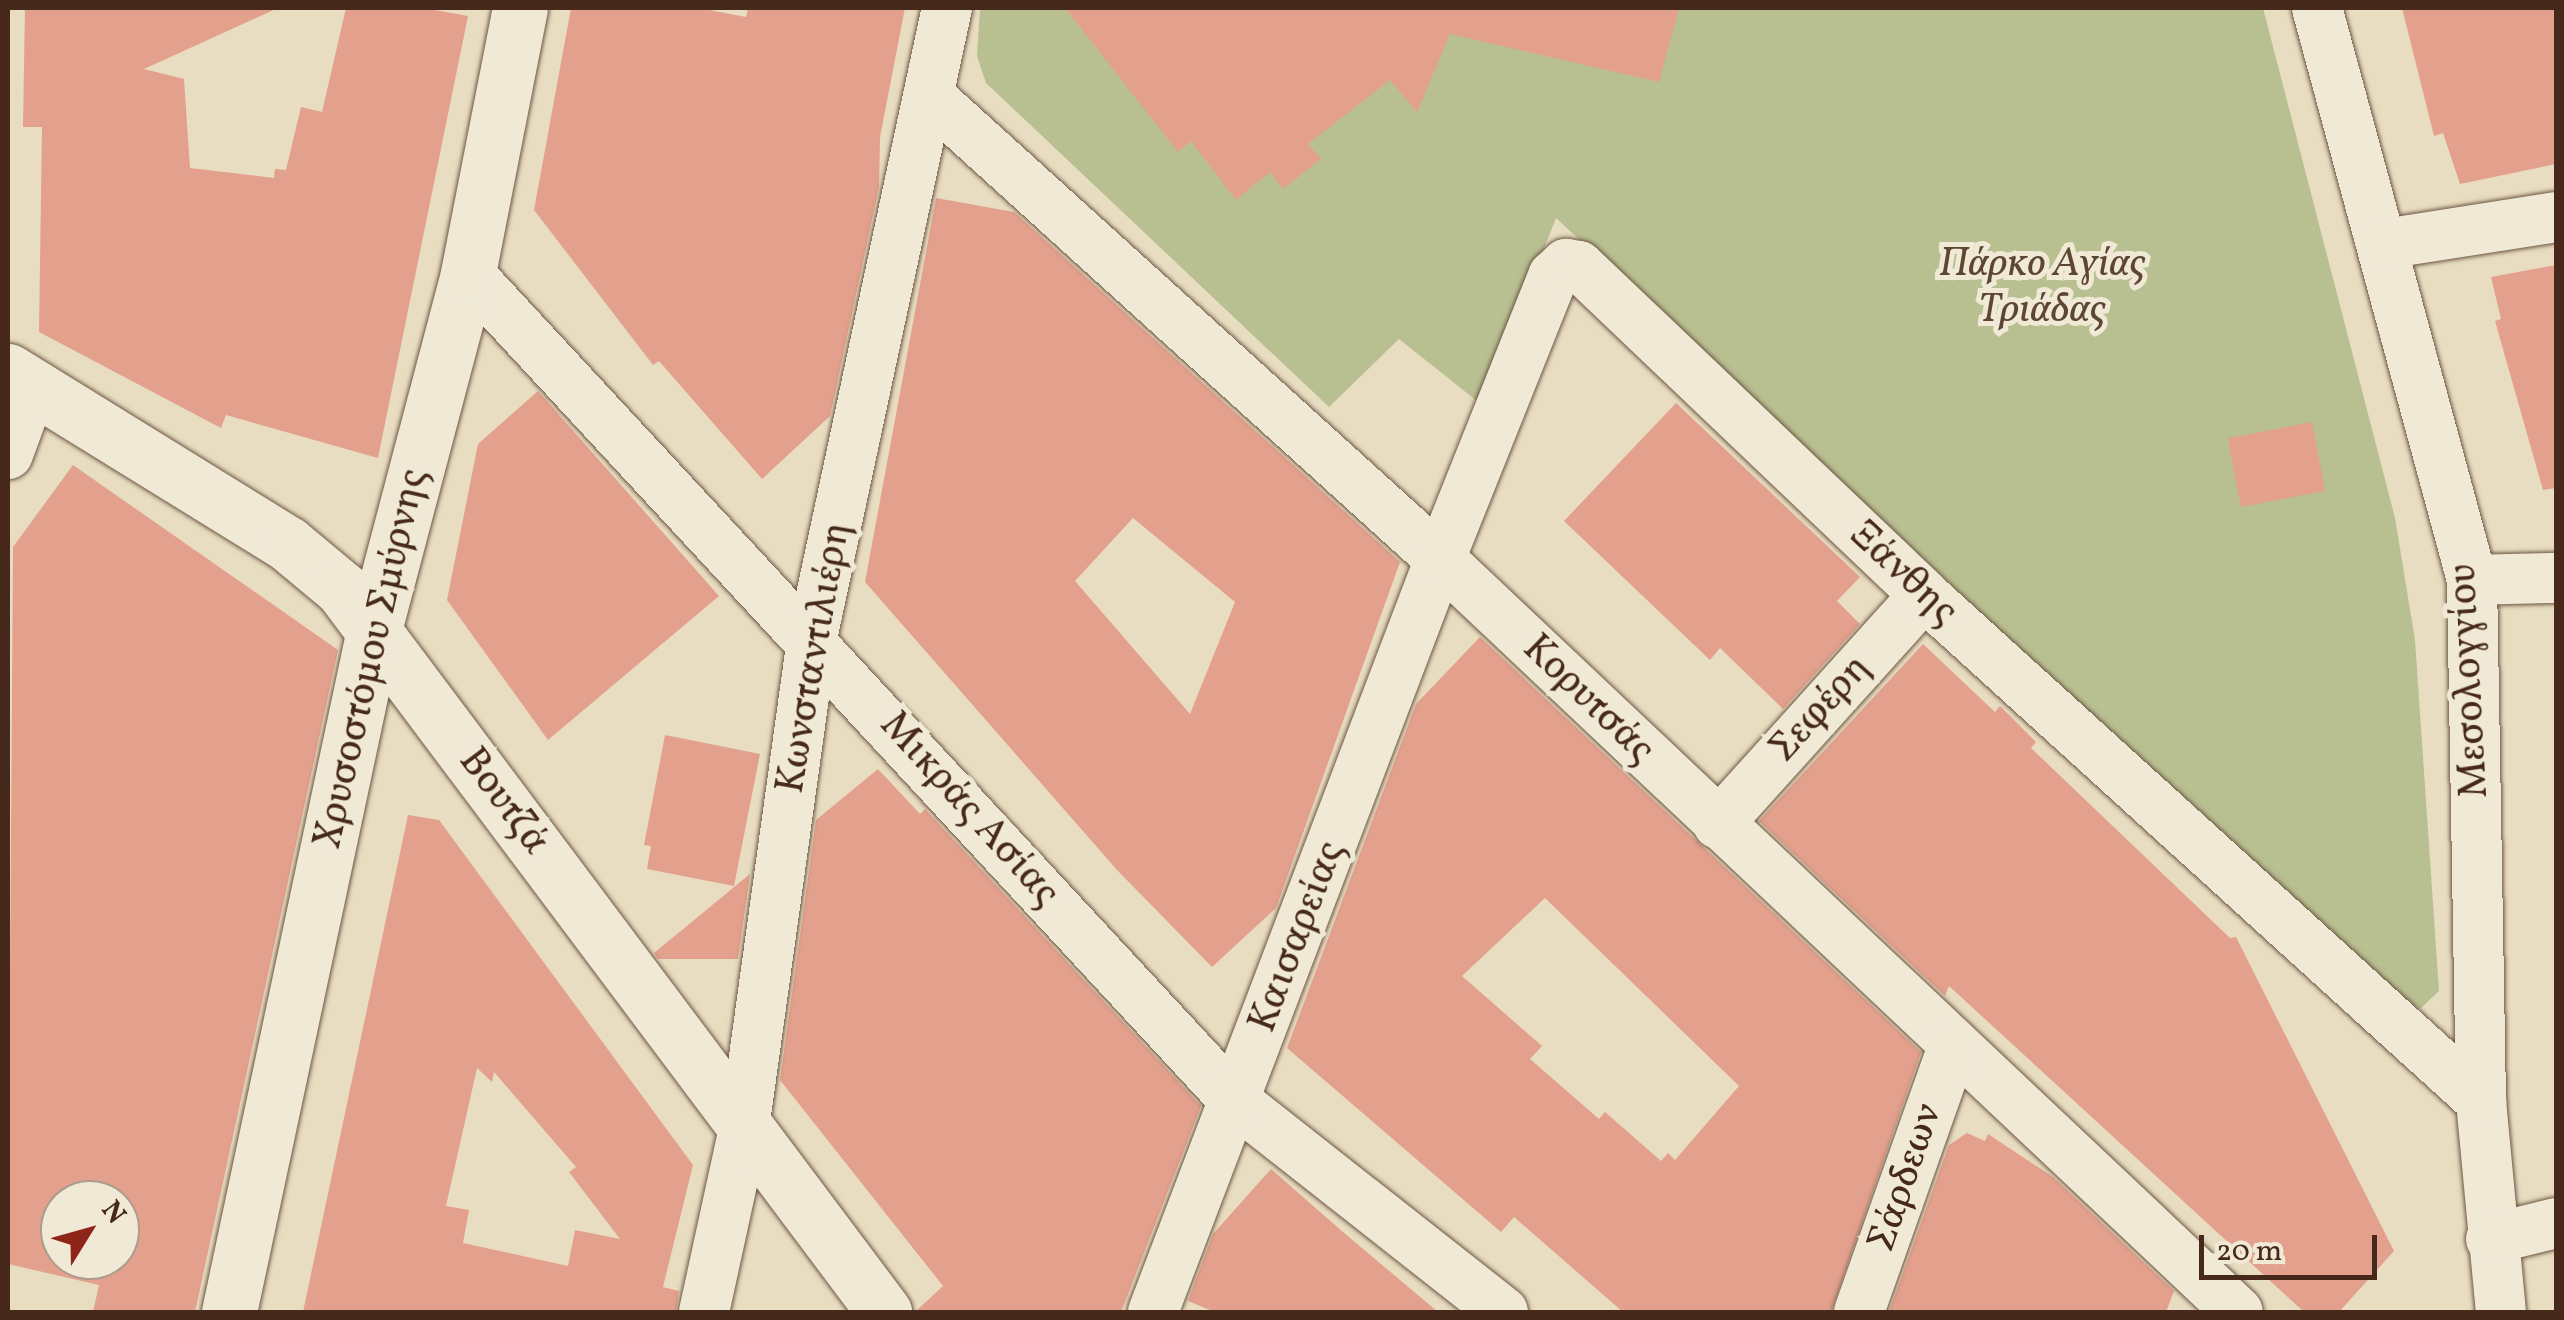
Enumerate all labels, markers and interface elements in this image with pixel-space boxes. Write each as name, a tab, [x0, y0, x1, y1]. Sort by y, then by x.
park label: Πάρκο Αγίας Τριάδας	[1939, 241, 2145, 335]
street label: Χρυσοστόμου Σμύρνης	[305, 464, 439, 854]
street label: Ξάνθης	[1839, 512, 1967, 636]
street label: Κωνσταντιλιέρη	[768, 519, 862, 797]
street label: Μεσολογγίου	[2440, 563, 2500, 799]
street label: Κορυτσάς	[1512, 625, 1664, 775]
street label: Σεφέρη	[1760, 645, 1882, 773]
street label: Μικράς Ασίας	[869, 702, 1069, 918]
street label: Βουτζά	[447, 739, 559, 865]
street label: Καισαρείας	[1240, 835, 1356, 1039]
street label: Σάρδεων	[1858, 1098, 1954, 1258]
north arrow	[40, 1180, 140, 1280]
text: N	[91, 1193, 134, 1233]
scale bar	[2204, 1215, 2382, 1277]
text: 20 m	[2216, 1231, 2282, 1273]

